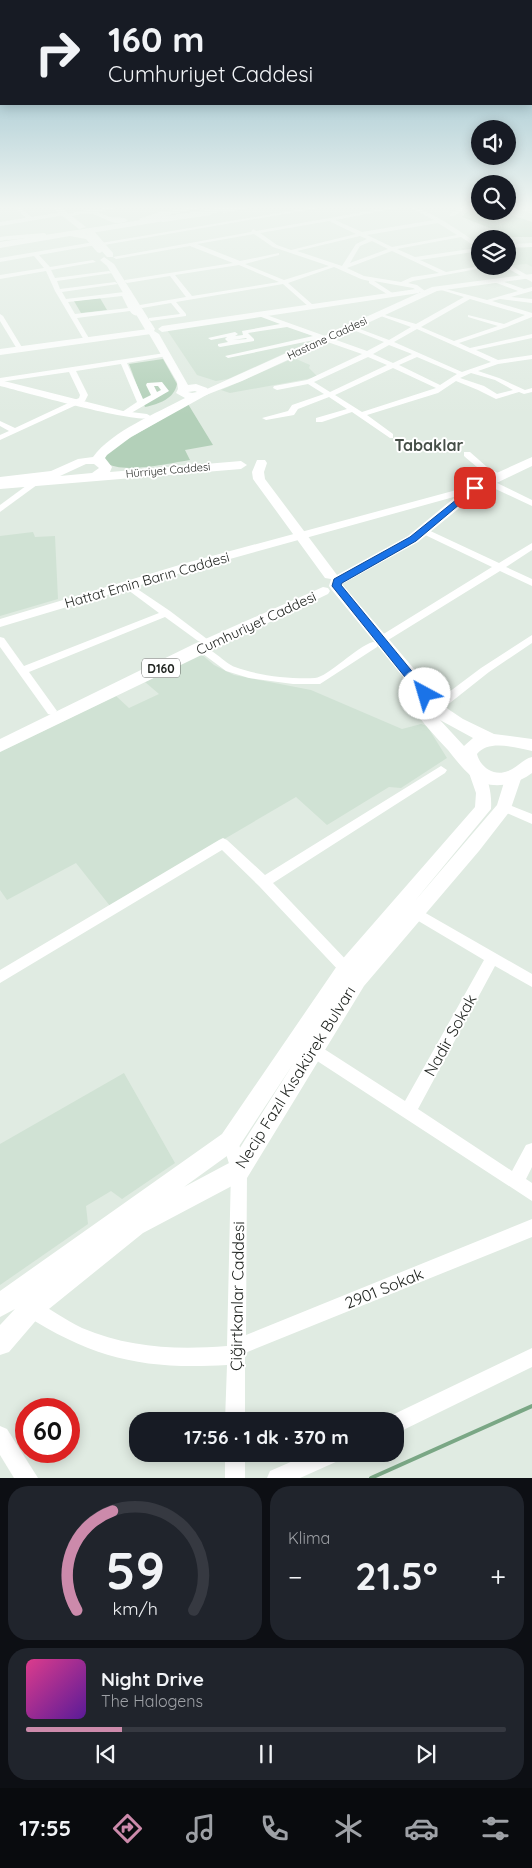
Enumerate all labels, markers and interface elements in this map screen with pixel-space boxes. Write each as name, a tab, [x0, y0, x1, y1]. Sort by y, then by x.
text: 160 m	[108, 17, 205, 61]
icon: right	[25, 20, 90, 85]
text: Cumhuriyet Caddesi	[108, 60, 313, 88]
map controls	[471, 120, 516, 275]
button: sound	[471, 120, 516, 165]
button: search	[471, 175, 516, 220]
button: layers	[471, 230, 516, 275]
street label: Hastane Caddesi	[285, 313, 369, 363]
district label: Tabaklar	[395, 435, 463, 455]
street label: Hürriyet Caddesi	[125, 459, 211, 481]
pin	[454, 467, 496, 509]
icon: arrive	[461, 474, 489, 502]
street label: Hattat Emin Barın Caddesi	[62, 548, 232, 612]
street label: Cumhuriyet Caddesi	[193, 587, 319, 659]
road number: D160	[142, 658, 180, 678]
position arrow	[398, 667, 450, 719]
street label: Necip Fazıl Kısakürek Bulvarı	[230, 982, 360, 1172]
street label: Nadir Sokak	[419, 991, 481, 1079]
street label: Çiğirtkanlar Caddesi	[226, 1221, 248, 1371]
street label: 2901 Sokak	[342, 1263, 426, 1313]
speed limit sign: 60	[15, 1398, 80, 1463]
text: 17:56 · 1 dk · 370 m	[184, 1425, 349, 1449]
text: Klima	[288, 1528, 330, 1548]
text: 59	[105, 1537, 165, 1602]
text: 21.5°	[355, 1552, 438, 1600]
text: −	[288, 1559, 303, 1594]
text: +	[490, 1559, 506, 1594]
text: km/h	[112, 1597, 158, 1619]
text: Night Drive	[101, 1667, 204, 1691]
text: The Halogens	[101, 1691, 203, 1711]
icon: previous	[92, 1740, 120, 1768]
icon: pause	[252, 1740, 280, 1768]
icon: next	[412, 1740, 440, 1768]
icon: directions	[110, 1811, 145, 1846]
icon: music	[183, 1811, 218, 1846]
icon: phone	[257, 1811, 292, 1846]
icon: climate	[331, 1811, 366, 1846]
icon: car	[404, 1811, 439, 1846]
icon: filters	[478, 1811, 513, 1846]
text: 17:55	[19, 1814, 71, 1842]

